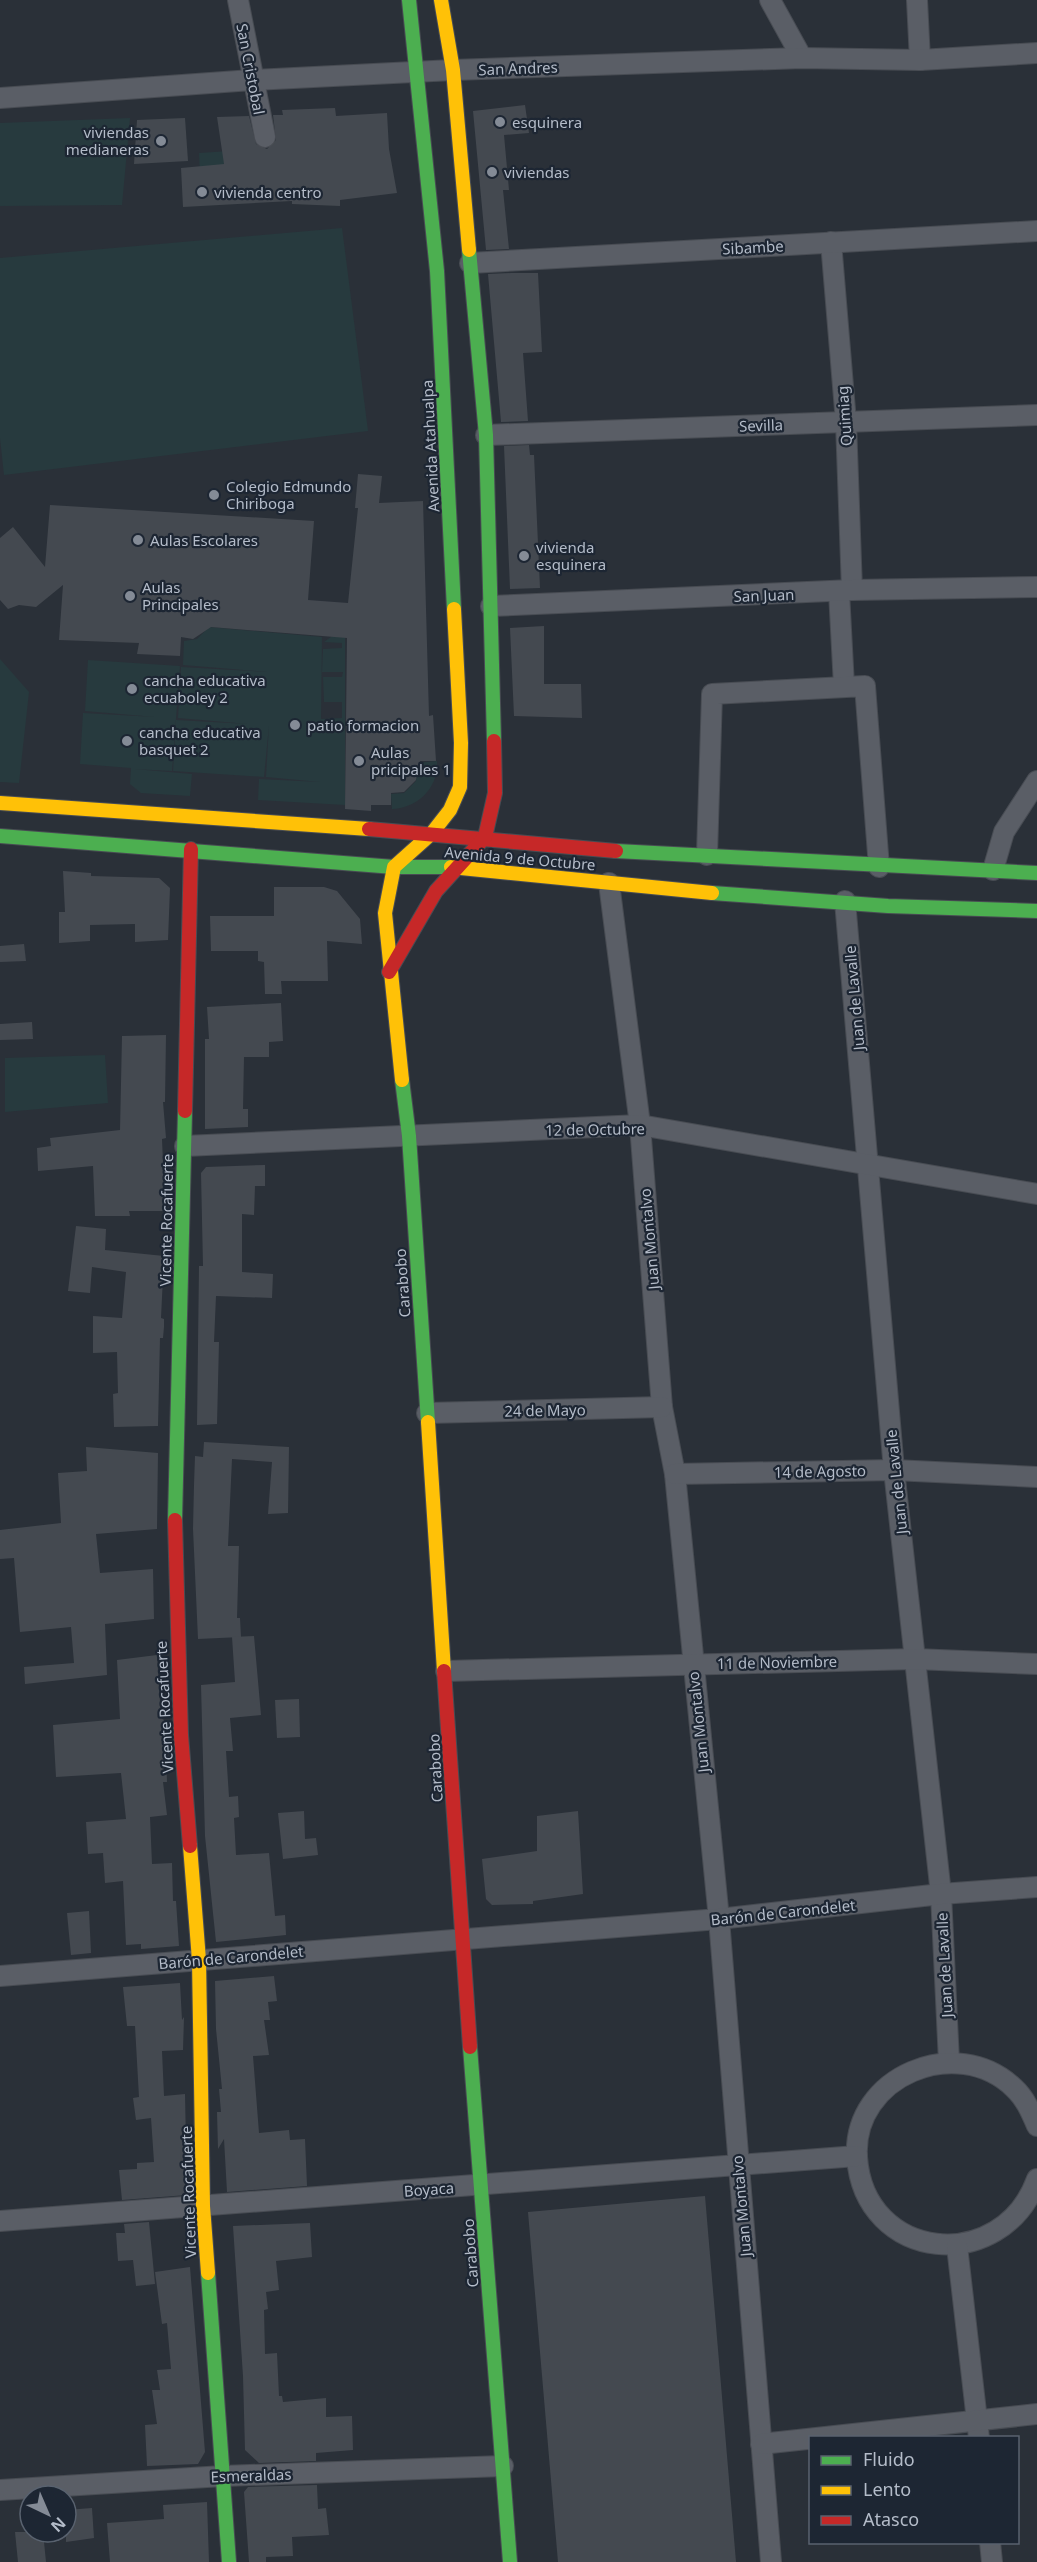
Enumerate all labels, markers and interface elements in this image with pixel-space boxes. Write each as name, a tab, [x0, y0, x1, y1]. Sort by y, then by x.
street label: San Cristobal	[232, 22, 270, 116]
street label: San Andres	[478, 57, 558, 79]
place label: esquinera	[512, 112, 582, 132]
marker: esquinera	[493, 115, 507, 129]
place label: viviendas medianeras	[66, 122, 149, 159]
marker: viviendas medianeras	[154, 134, 168, 148]
place label: viviendas	[504, 162, 570, 182]
marker: viviendas	[485, 165, 499, 179]
place label: vivienda centro	[214, 182, 322, 202]
marker: vivienda centro	[195, 185, 209, 199]
street label: Sibambe	[722, 235, 784, 259]
street label: Avenida Atahualpa	[417, 379, 443, 513]
street label: Quimiag	[832, 385, 856, 447]
street label: Sevilla	[739, 414, 783, 436]
place label: Colegio Edmundo Chiriboga	[226, 476, 351, 513]
marker: Colegio Edmundo Chiriboga	[207, 488, 221, 502]
place label: Aulas Escolares	[150, 530, 258, 550]
marker: Aulas Escolares	[131, 533, 145, 547]
place label: vivienda esquinera	[536, 537, 606, 574]
marker: vivienda esquinera	[517, 549, 531, 563]
place label: Aulas Principales	[142, 577, 219, 614]
street label: San Juan	[733, 584, 795, 606]
marker: Aulas Principales	[123, 589, 137, 603]
place label: cancha educativa ecuaboley 2	[144, 670, 266, 707]
marker: cancha educativa ecuaboley 2	[125, 682, 139, 696]
place label: patio formacion	[307, 715, 419, 735]
marker: patio formacion	[288, 718, 302, 732]
place label: cancha educativa basquet 2	[139, 722, 261, 759]
marker: cancha educativa basquet 2	[120, 734, 134, 748]
place label: Aulas pricipales 1	[371, 742, 451, 779]
marker: Aulas pricipales 1	[352, 754, 366, 768]
street label: Avenida 9 de Octubre	[444, 841, 596, 875]
street label: Juan de Lavalle	[839, 945, 869, 1053]
street label: 12 de Octubre	[545, 1118, 645, 1140]
street label: Vicente Rocafuerte	[155, 1154, 177, 1286]
street label: Juan Montalvo	[635, 1188, 664, 1292]
street label: Carabobo	[390, 1248, 414, 1318]
street label: 24 de Mayo	[504, 1399, 586, 1421]
street label: Juan de Lavalle	[881, 1429, 912, 1537]
street label: 14 de Agosto	[774, 1460, 866, 1482]
street label: Vicente Rocafuerte	[151, 1640, 177, 1774]
street label: 11 de Noviembre	[717, 1651, 837, 1673]
street label: Juan Montalvo	[683, 1671, 713, 1775]
street label: Carabobo	[423, 1733, 447, 1803]
street label: Barón de Carondelet	[710, 1894, 857, 1930]
street label: Juan de Lavalle	[931, 1912, 957, 2020]
street label: Barón de Carondelet	[158, 1941, 305, 1973]
street label: Vicente Rocafuerte	[176, 2125, 200, 2259]
street label: Juan Montalvo	[727, 2155, 756, 2259]
street label: Boyaca	[403, 2177, 455, 2201]
street label: Carabobo	[458, 2218, 482, 2288]
legend	[809, 2436, 1019, 2544]
text: Fluido	[863, 2447, 915, 2471]
street label: Esmeraldas	[210, 2464, 292, 2486]
text: Lento	[863, 2477, 911, 2501]
north arrow	[18, 2484, 78, 2544]
text: Atasco	[863, 2507, 919, 2531]
text: N	[46, 2512, 71, 2537]

